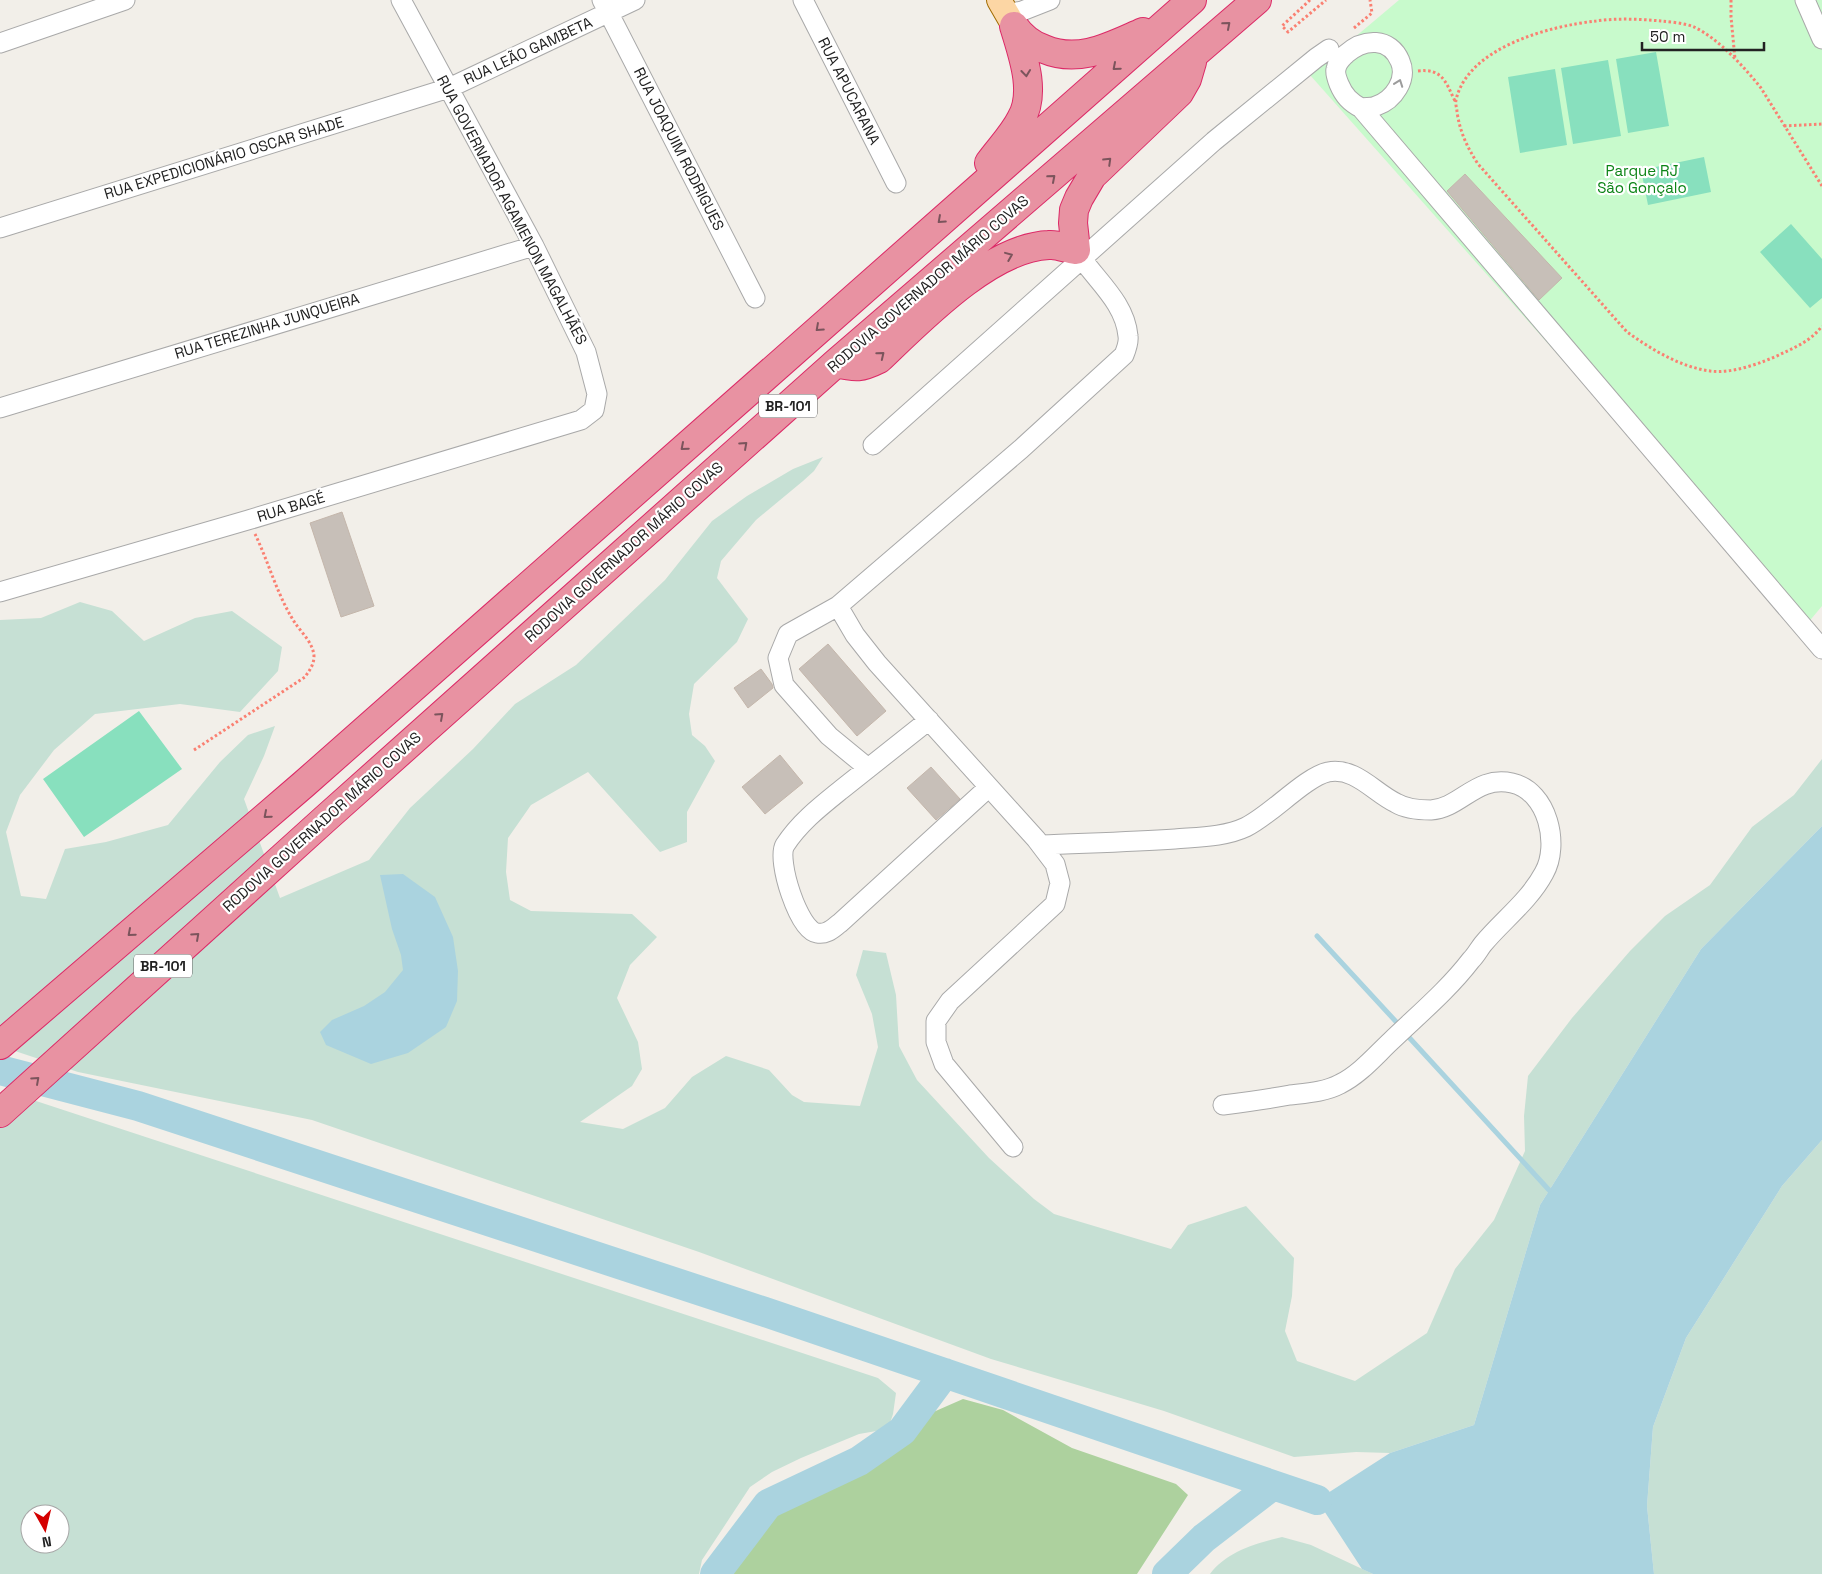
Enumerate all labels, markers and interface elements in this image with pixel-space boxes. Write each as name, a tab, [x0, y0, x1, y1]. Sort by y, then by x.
street label: RUA LEÃO GAMBETA	[460, 12, 596, 89]
scale bar	[1642, 20, 1764, 52]
one-way arrow	[1222, 22, 1231, 31]
text: 50 m	[1650, 27, 1685, 46]
street label: RUA APUCARANA	[814, 34, 885, 148]
one-way arrow	[1112, 61, 1121, 70]
street label: RUA JOAQUIM RODRIGUES	[630, 64, 729, 233]
one-way arrow	[1020, 69, 1031, 77]
street label: RUA GOVERNADOR AGAMENON MAGALHÃES	[433, 72, 592, 348]
one-way arrow	[1393, 79, 1403, 88]
street label: RUA EXPEDICIONÁRIO OSCAR SHADE	[102, 112, 346, 203]
one-way arrow	[1103, 158, 1112, 167]
park label: Parque RJ São Gonçalo	[1597, 161, 1687, 197]
one-way arrow	[1046, 174, 1055, 183]
street label: RODOVIA GOVERNADOR MÁRIO COVAS	[823, 191, 1032, 376]
one-way arrow	[937, 214, 946, 223]
one-way arrow	[1004, 252, 1013, 262]
street label: RUA TEREZINHA JUNQUEIRA	[172, 288, 362, 363]
one-way arrow	[816, 322, 825, 331]
one-way arrow	[875, 353, 884, 361]
road number: BR-101	[759, 394, 817, 418]
one-way arrow	[681, 442, 690, 451]
one-way arrow	[739, 442, 748, 451]
street label: RODOVIA GOVERNADOR MÁRIO COVAS	[521, 457, 727, 646]
street label: RUA BAGÉ	[255, 487, 327, 526]
one-way arrow	[434, 713, 443, 722]
street label: RODOVIA GOVERNADOR MÁRIO COVAS	[219, 727, 425, 916]
one-way arrow	[264, 810, 273, 818]
one-way arrow	[127, 927, 136, 936]
one-way arrow	[190, 933, 199, 942]
road number: BR-101	[134, 954, 192, 978]
one-way arrow	[31, 1077, 40, 1086]
north arrow	[20, 1504, 70, 1554]
text: N	[41, 1532, 53, 1551]

